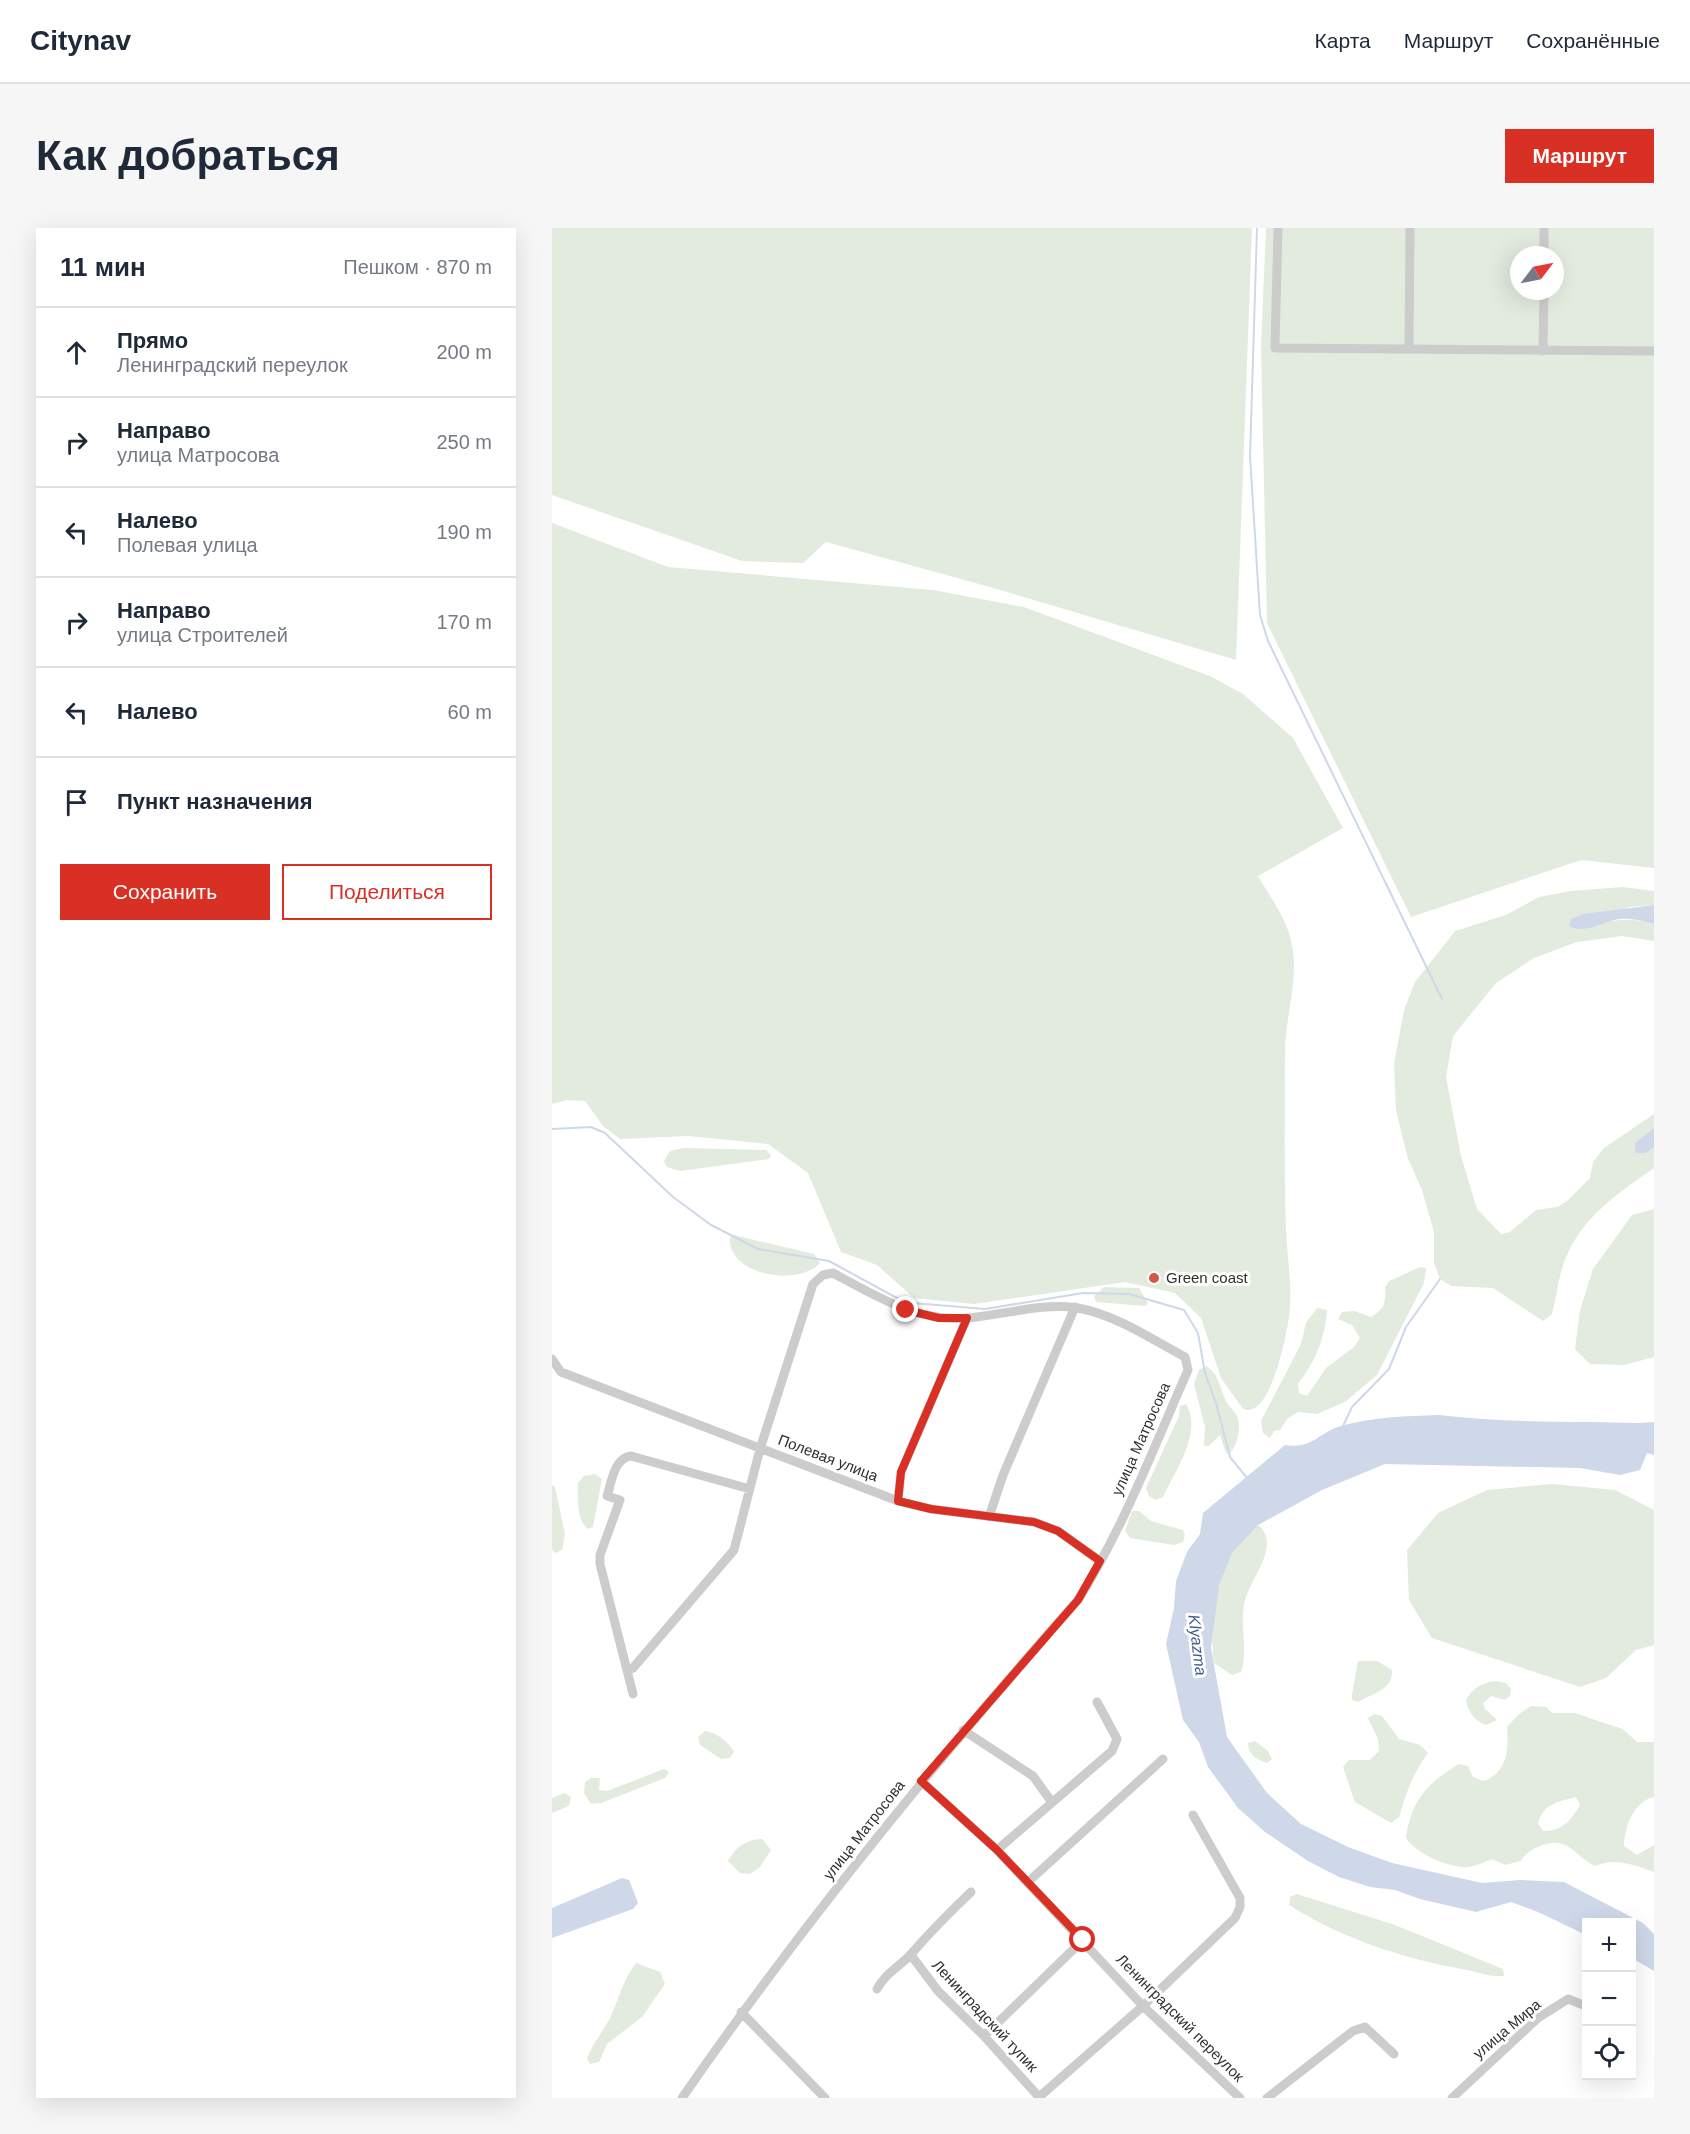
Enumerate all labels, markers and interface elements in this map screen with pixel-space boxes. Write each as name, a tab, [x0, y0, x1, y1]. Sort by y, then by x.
text: Citynav	[30, 25, 131, 56]
text: Карта	[1315, 29, 1371, 52]
text: Маршрут	[1404, 29, 1493, 52]
text: Сохранённые	[1526, 29, 1660, 52]
button: Маршрут	[1505, 129, 1654, 183]
text: Как добраться	[36, 132, 340, 179]
north arrow	[1510, 246, 1564, 300]
text: 11 мин	[60, 252, 146, 282]
text: Пешком · 870 m	[343, 256, 492, 278]
text: Прямо	[117, 328, 188, 353]
icon: ahead	[60, 336, 93, 369]
text: 200 m	[436, 341, 492, 363]
text: Ленинградский переулок	[117, 354, 348, 376]
text: Направо	[117, 418, 211, 443]
icon: right	[60, 426, 93, 459]
text: 250 m	[436, 431, 492, 453]
text: улица Матросова	[117, 444, 279, 466]
text: Налево	[117, 508, 198, 533]
icon: left	[60, 516, 93, 549]
text: 190 m	[436, 521, 492, 543]
text: Полевая улица	[117, 534, 258, 556]
text: Направо	[117, 598, 211, 623]
icon: right	[60, 606, 93, 639]
text: 170 m	[436, 611, 492, 633]
text: улица Строителей	[117, 624, 288, 646]
icon: left	[60, 696, 93, 729]
text: Налево	[117, 699, 198, 724]
text: 60 m	[448, 701, 492, 723]
icon: arrive	[60, 786, 93, 819]
text: Пункт назначения	[117, 789, 313, 814]
button: Сохранить	[60, 864, 270, 920]
button: Поделиться	[282, 864, 492, 920]
place label: Green coast	[1166, 1269, 1249, 1286]
marker: Green coast	[1147, 1271, 1161, 1285]
route end	[892, 1296, 918, 1322]
street label: улица Матросова	[1108, 1379, 1173, 1498]
street label: Полевая улица	[776, 1431, 881, 1485]
water label: Klyazma	[1185, 1614, 1210, 1677]
street label: улица Матросова	[819, 1776, 908, 1883]
map controls	[1582, 1918, 1636, 2080]
button: +	[1582, 1918, 1636, 1972]
route start	[1069, 1926, 1095, 1952]
street label: Ленинградский переулок	[1113, 1950, 1248, 2085]
street label: Ленинградский тупик	[929, 1956, 1042, 2075]
button: −	[1582, 1972, 1636, 2026]
street label: улица Мира	[1469, 1995, 1544, 2062]
button: locate	[1582, 2026, 1636, 2080]

